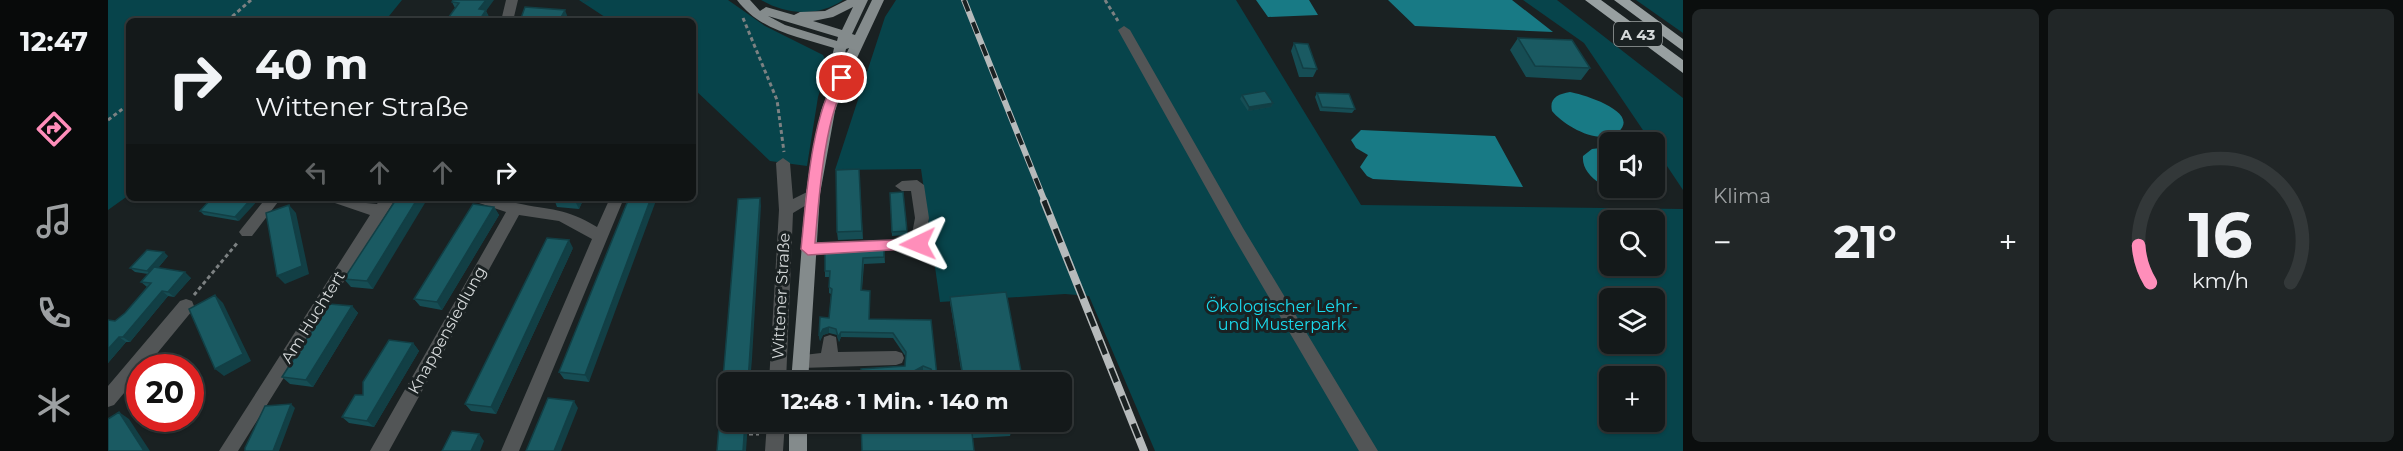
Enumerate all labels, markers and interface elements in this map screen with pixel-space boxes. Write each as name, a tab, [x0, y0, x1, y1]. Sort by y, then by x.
road number: A 43	[1614, 22, 1662, 46]
text: 12:47	[20, 25, 88, 58]
text: 40 m	[255, 38, 368, 90]
icon: right	[156, 42, 234, 120]
pin	[816, 52, 867, 103]
icon: arrive	[825, 61, 858, 94]
text: Wittener Straße	[255, 90, 469, 123]
icon: directions	[33, 108, 75, 150]
map controls	[1599, 132, 1665, 432]
button: sound	[1599, 132, 1665, 198]
icon: left	[300, 156, 333, 189]
icon: ahead	[363, 156, 396, 189]
icon: ahead	[426, 156, 459, 189]
icon: right	[489, 156, 522, 189]
text: Klima	[1713, 184, 1771, 208]
text: 16	[2189, 197, 2253, 273]
icon: music	[33, 200, 75, 242]
button: search	[1599, 210, 1665, 276]
position arrow	[886, 212, 950, 276]
text: 21°	[1834, 214, 1897, 269]
text: −	[1713, 222, 1732, 262]
text: +	[1999, 222, 2017, 262]
street label: Wittener Straße	[768, 232, 794, 360]
street label: Knappensiedlung	[404, 263, 490, 397]
street label: Am Huchtert	[277, 267, 349, 367]
text: km/h	[2192, 267, 2249, 293]
button: layers	[1599, 288, 1665, 354]
icon: phone	[33, 292, 75, 334]
park label: Ökologischer Lehr- und Musterpark	[1206, 296, 1358, 334]
speed limit sign: 20	[126, 354, 204, 432]
button: +	[1599, 366, 1665, 432]
icon: climate	[33, 384, 75, 426]
text: 12:48 · 1 Min. · 140 m	[782, 388, 1008, 415]

